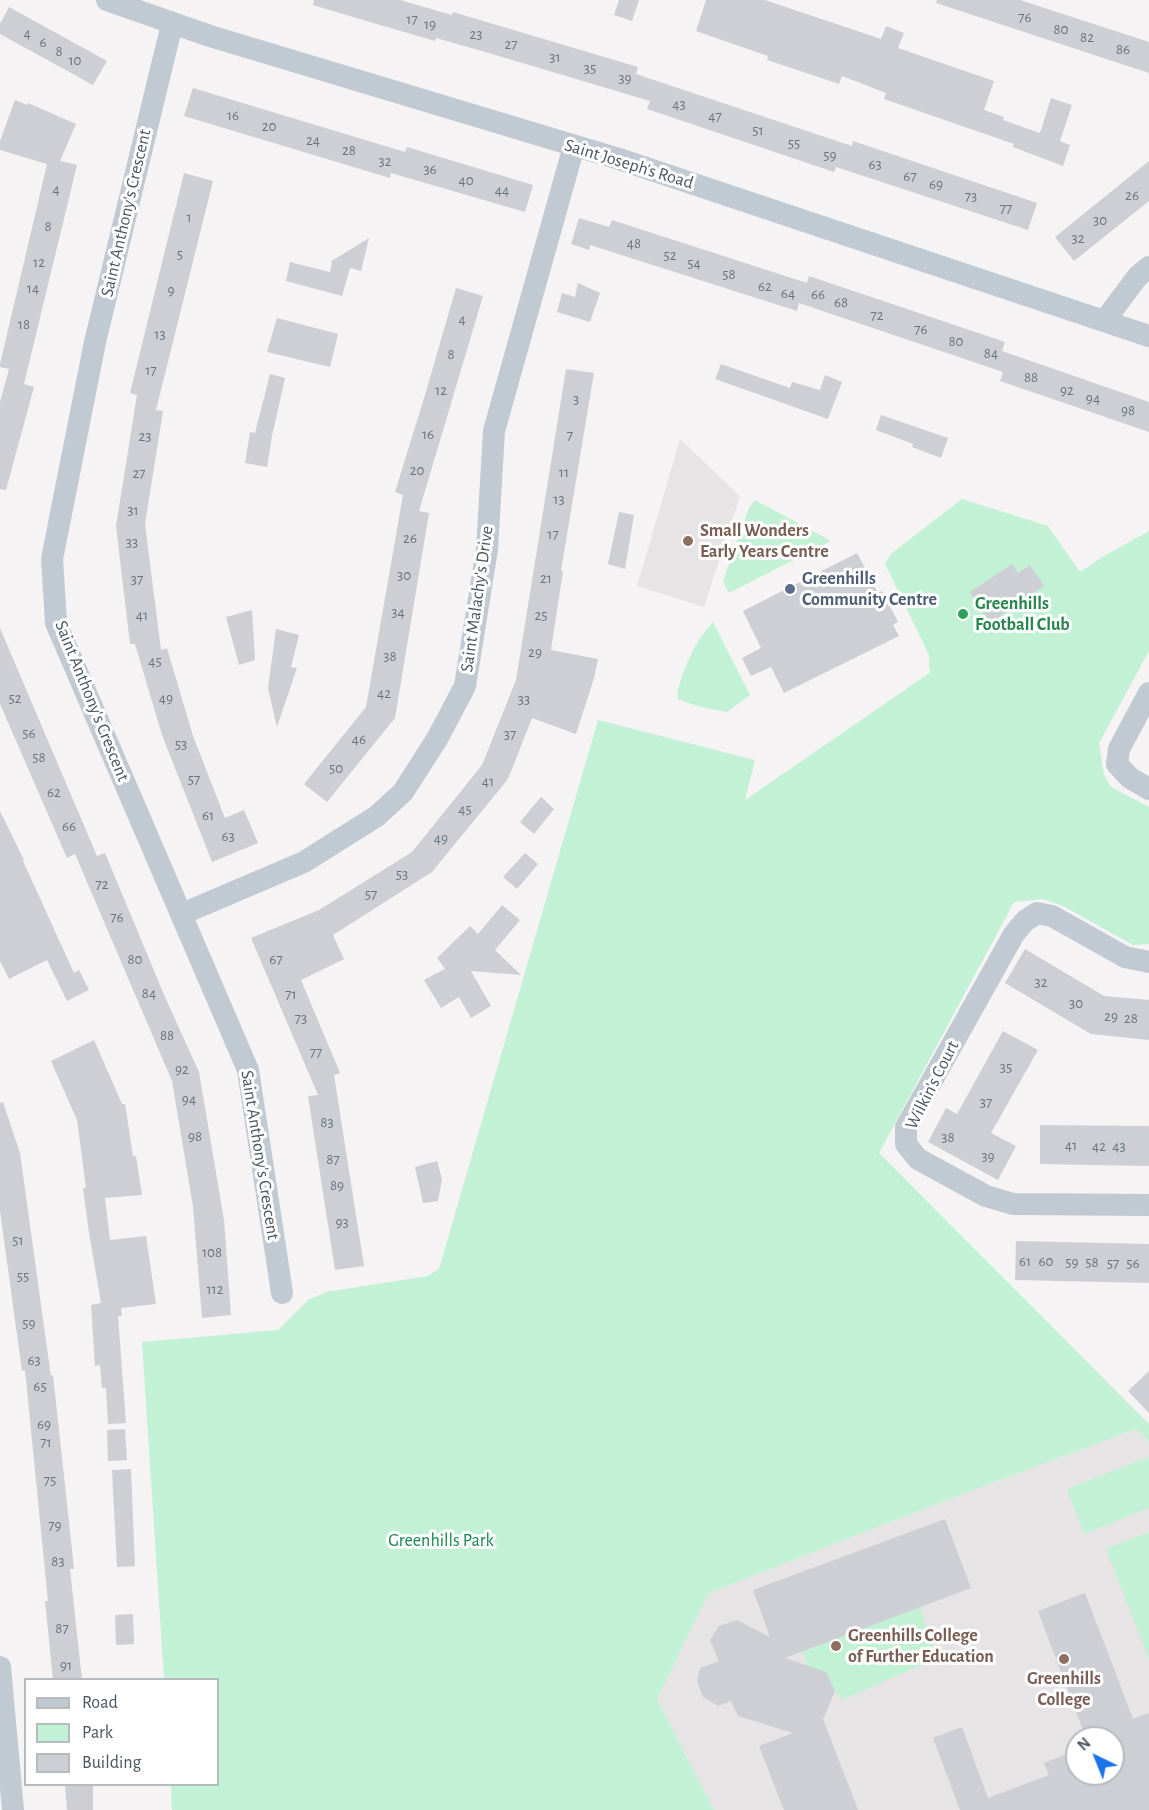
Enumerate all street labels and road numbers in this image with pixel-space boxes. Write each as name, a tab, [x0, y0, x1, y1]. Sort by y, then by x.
street label: Saint Anthony's Crescent	[96, 127, 156, 299]
street label: Saint Joseph's Road	[562, 134, 696, 194]
street label: Saint Malachy's Drive	[456, 524, 498, 674]
street label: Saint Anthony's Crescent	[50, 618, 134, 784]
street label: Wilkin's Court	[900, 1037, 964, 1133]
street label: Saint Anthony's Crescent	[236, 1069, 284, 1241]

